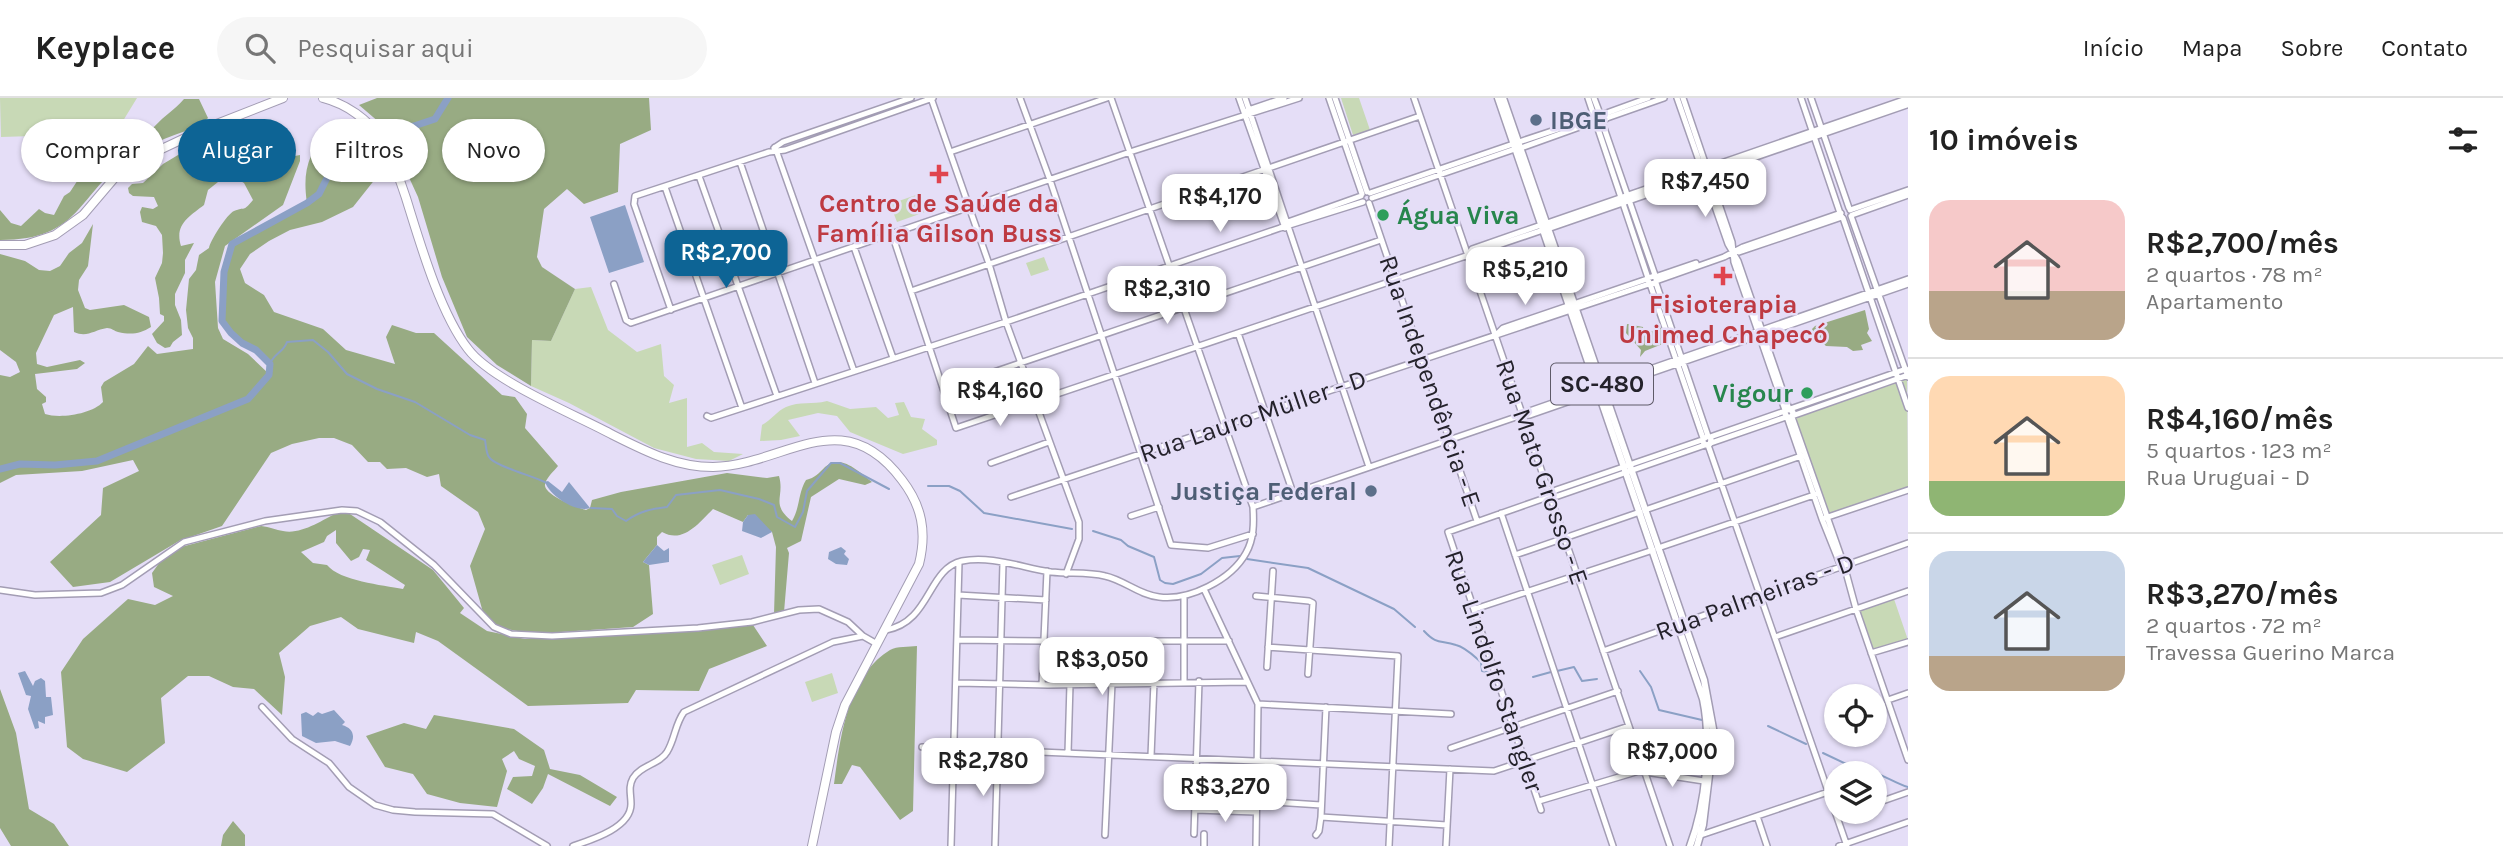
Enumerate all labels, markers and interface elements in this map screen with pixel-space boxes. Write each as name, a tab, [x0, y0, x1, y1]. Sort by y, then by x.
search box	[217, 17, 707, 80]
text: Keyplace	[35, 29, 175, 67]
icon: search	[241, 29, 279, 67]
text: Pesquisar aqui	[297, 33, 474, 64]
text: Início	[2083, 34, 2144, 62]
text: Mapa	[2182, 34, 2242, 62]
text: Sobre	[2280, 34, 2343, 62]
text: Contato	[2381, 34, 2468, 62]
place label: IBGE	[1550, 105, 1608, 136]
marker: IBGE	[1528, 112, 1544, 128]
chip: Comprar	[21, 119, 164, 182]
chip: Alugar	[178, 119, 296, 182]
chip: Filtros	[310, 119, 428, 182]
chip: Novo	[442, 119, 545, 182]
icon: filters	[2444, 121, 2482, 159]
text: 10 imóveis	[1929, 122, 2079, 158]
pin: R$7,450	[1640, 159, 1770, 219]
marker: Centro de Saúde da Família Gilson Buss	[929, 164, 949, 184]
text: R$7,450	[1660, 168, 1750, 195]
pin: R$4,170	[1155, 174, 1285, 234]
text: R$4,170	[1178, 183, 1262, 210]
place label: Centro de Saúde da Família Gilson Buss	[816, 188, 1062, 249]
place label: Água Viva	[1397, 199, 1519, 231]
marker: Água Viva	[1375, 207, 1391, 223]
text: R$2,700/mês	[2146, 225, 2339, 261]
icon: home	[1985, 228, 2069, 312]
pin: R$2,700	[661, 230, 791, 290]
text: R$2,700	[681, 239, 771, 266]
pin: R$5,210	[1460, 248, 1590, 307]
street label: Rua Independência - E	[1372, 251, 1488, 511]
text: R$5,210	[1482, 256, 1568, 283]
text: 2 quartos · 78 m²	[2146, 261, 2323, 288]
pin: R$2,310	[1102, 266, 1232, 326]
marker: Fisioterapia Unimed Chapecó	[1713, 266, 1733, 286]
text: R$2,310	[1123, 275, 1211, 302]
text: Apartamento	[2146, 288, 2283, 315]
place label: Fisioterapia Unimed Chapecó	[1618, 289, 1828, 350]
street label: Rua Mato Grosso - E	[1489, 355, 1595, 589]
street label: Rua Lauro Müller - D	[1136, 363, 1370, 469]
road number: SC-480	[1551, 363, 1653, 404]
pin: R$4,160	[935, 368, 1065, 428]
text: R$4,160	[957, 377, 1043, 404]
place label: Vigour	[1712, 378, 1794, 409]
marker: Vigour	[1799, 385, 1815, 401]
text: R$4,160/mês	[2146, 401, 2334, 437]
icon: home	[1985, 404, 2069, 488]
text: 5 quartos · 123 m²	[2146, 437, 2332, 464]
text: Rua Uruguai - D	[2146, 464, 2310, 491]
place label: Justiça Federal	[1171, 476, 1357, 507]
marker: Justiça Federal	[1363, 483, 1379, 499]
street label: Rua Lindolfo Stangler	[1438, 546, 1550, 797]
street label: Rua Palmeiras - D	[1651, 547, 1859, 647]
text: R$3,270/mês	[2146, 576, 2339, 612]
icon: home	[1985, 579, 2069, 663]
text: 2 quartos · 72 m²	[2146, 612, 2322, 639]
pin: R$3,050	[1037, 638, 1167, 697]
text: Travessa Guerino Marca	[2146, 639, 2395, 666]
text: R$3,050	[1055, 646, 1149, 673]
map controls	[1824, 684, 1887, 824]
button: locate	[1824, 684, 1887, 747]
pin: R$7,000	[1607, 730, 1737, 789]
pin: R$2,780	[918, 738, 1048, 798]
text: R$7,000	[1626, 738, 1718, 765]
text: R$2,780	[937, 747, 1029, 774]
button: layers	[1824, 761, 1887, 824]
pin: R$3,270	[1160, 764, 1290, 824]
text: R$3,270	[1180, 773, 1270, 800]

